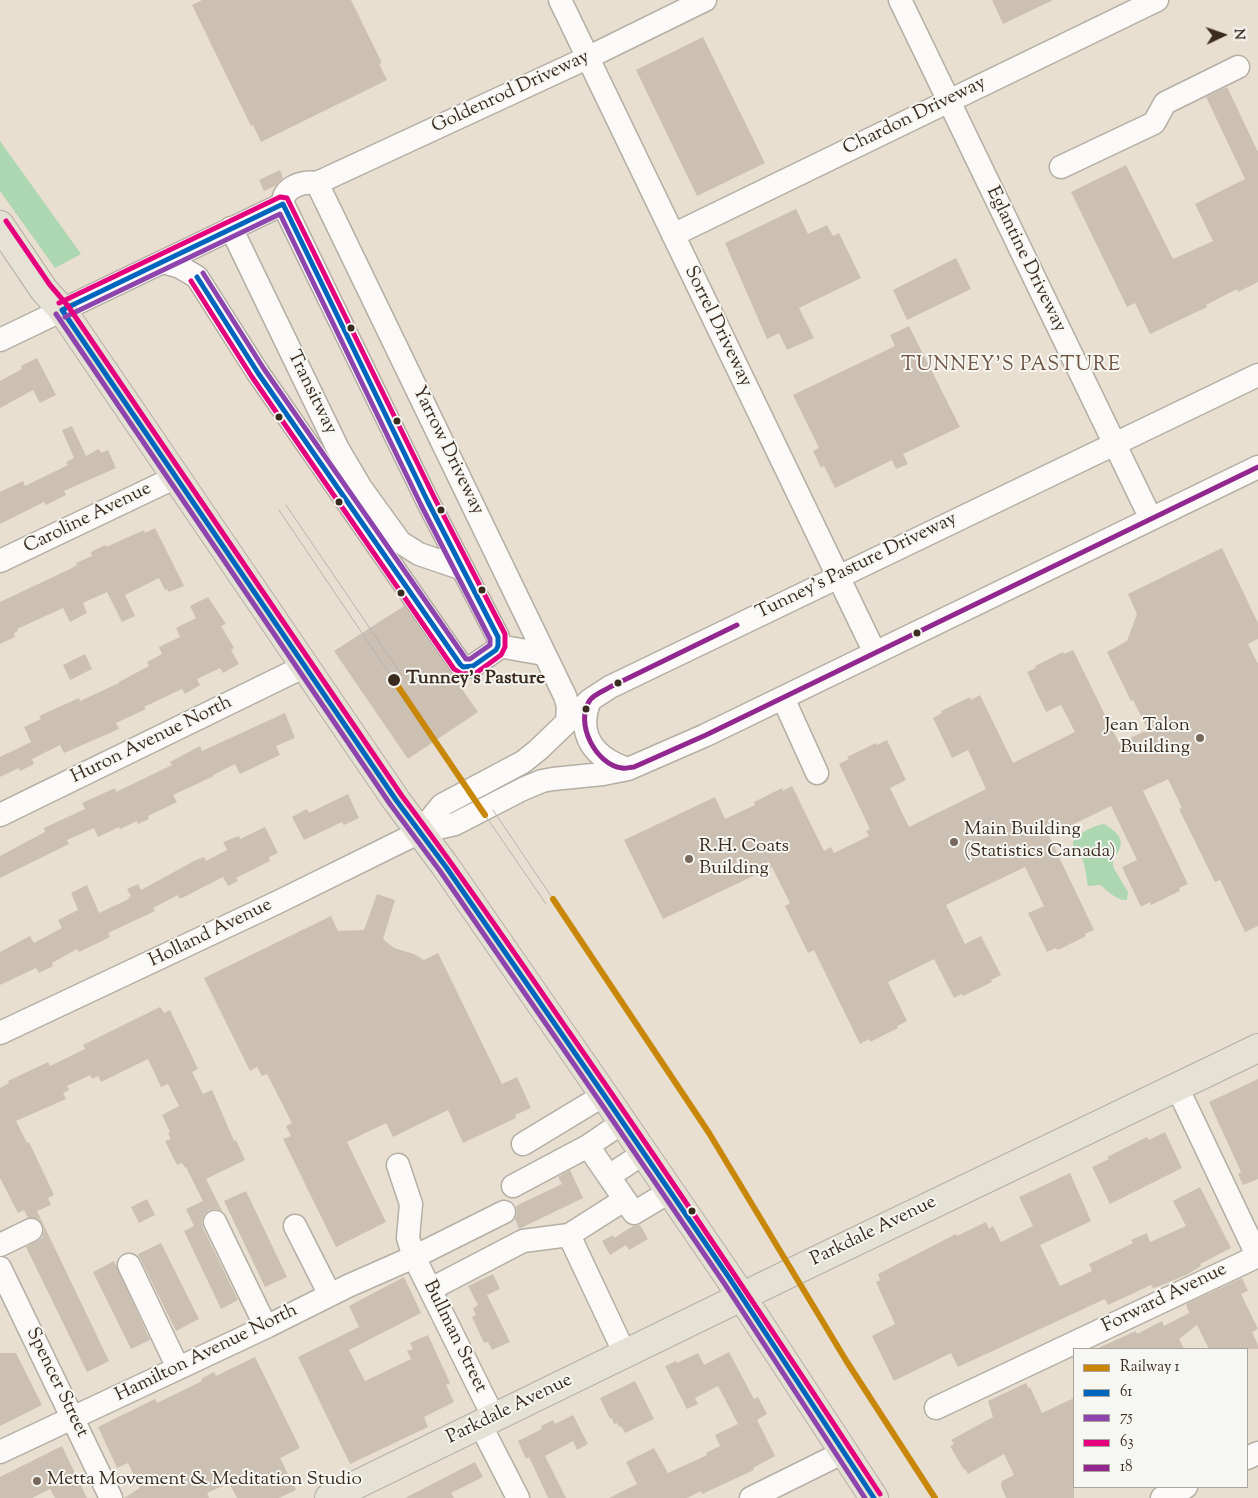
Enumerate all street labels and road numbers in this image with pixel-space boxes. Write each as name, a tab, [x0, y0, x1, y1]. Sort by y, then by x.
street label: Goldenrod Driveway	[429, 46, 593, 140]
street label: Chardon Driveway	[840, 73, 990, 161]
street label: Eglantine Driveway	[980, 183, 1070, 337]
street label: Sorrel Driveway	[678, 263, 756, 391]
street label: Transitway	[281, 347, 341, 439]
street label: Yarrow Driveway	[406, 383, 488, 519]
street label: Caroline Avenue	[21, 478, 155, 560]
street label: Tunney's Pasture Driveway	[753, 508, 961, 626]
street label: Huron Avenue North	[68, 692, 236, 790]
street label: Holland Avenue	[146, 894, 276, 974]
street label: Parkdale Avenue	[807, 1192, 941, 1272]
street label: Forward Avenue	[1099, 1259, 1231, 1339]
street label: Bullman Street	[417, 1277, 491, 1397]
street label: Hamilton Avenue North	[112, 1300, 302, 1408]
street label: Spencer Street	[20, 1324, 92, 1442]
street label: Parkdale Avenue	[443, 1370, 577, 1450]

